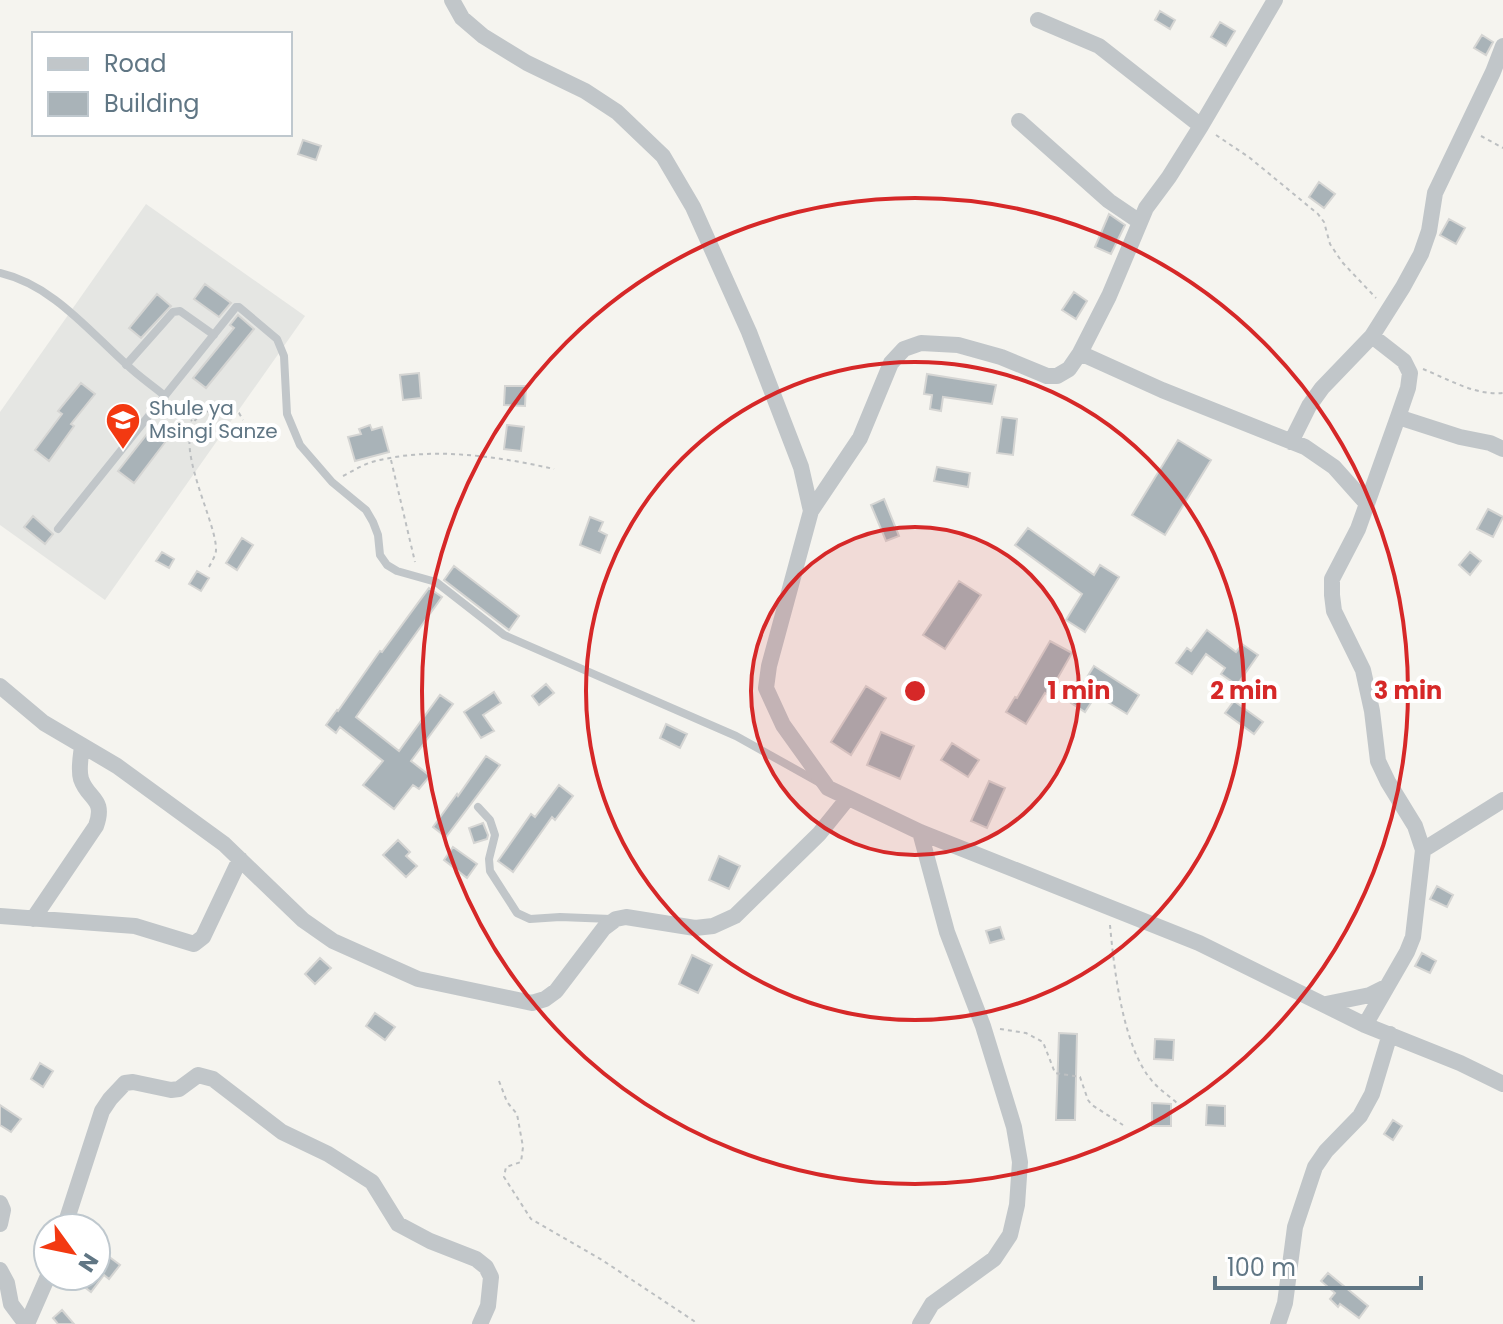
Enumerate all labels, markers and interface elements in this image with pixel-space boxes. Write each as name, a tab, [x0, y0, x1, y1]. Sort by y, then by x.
legend	[32, 32, 292, 136]
text: Road	[104, 47, 166, 80]
text: Building	[104, 87, 200, 120]
place label: Shule ya Msingi Sanze	[149, 394, 278, 445]
school or university icon: Shule ya Msingi Sanze	[104, 401, 142, 451]
text: 1 min	[1048, 674, 1110, 707]
text: 2 min	[1210, 674, 1278, 707]
text: 3 min	[1374, 674, 1442, 707]
centre of rings	[901, 677, 929, 705]
north arrow	[32, 1212, 112, 1292]
scale bar	[1215, 1240, 1421, 1290]
text: N	[71, 1247, 106, 1278]
text: 100 m	[1227, 1251, 1296, 1284]

